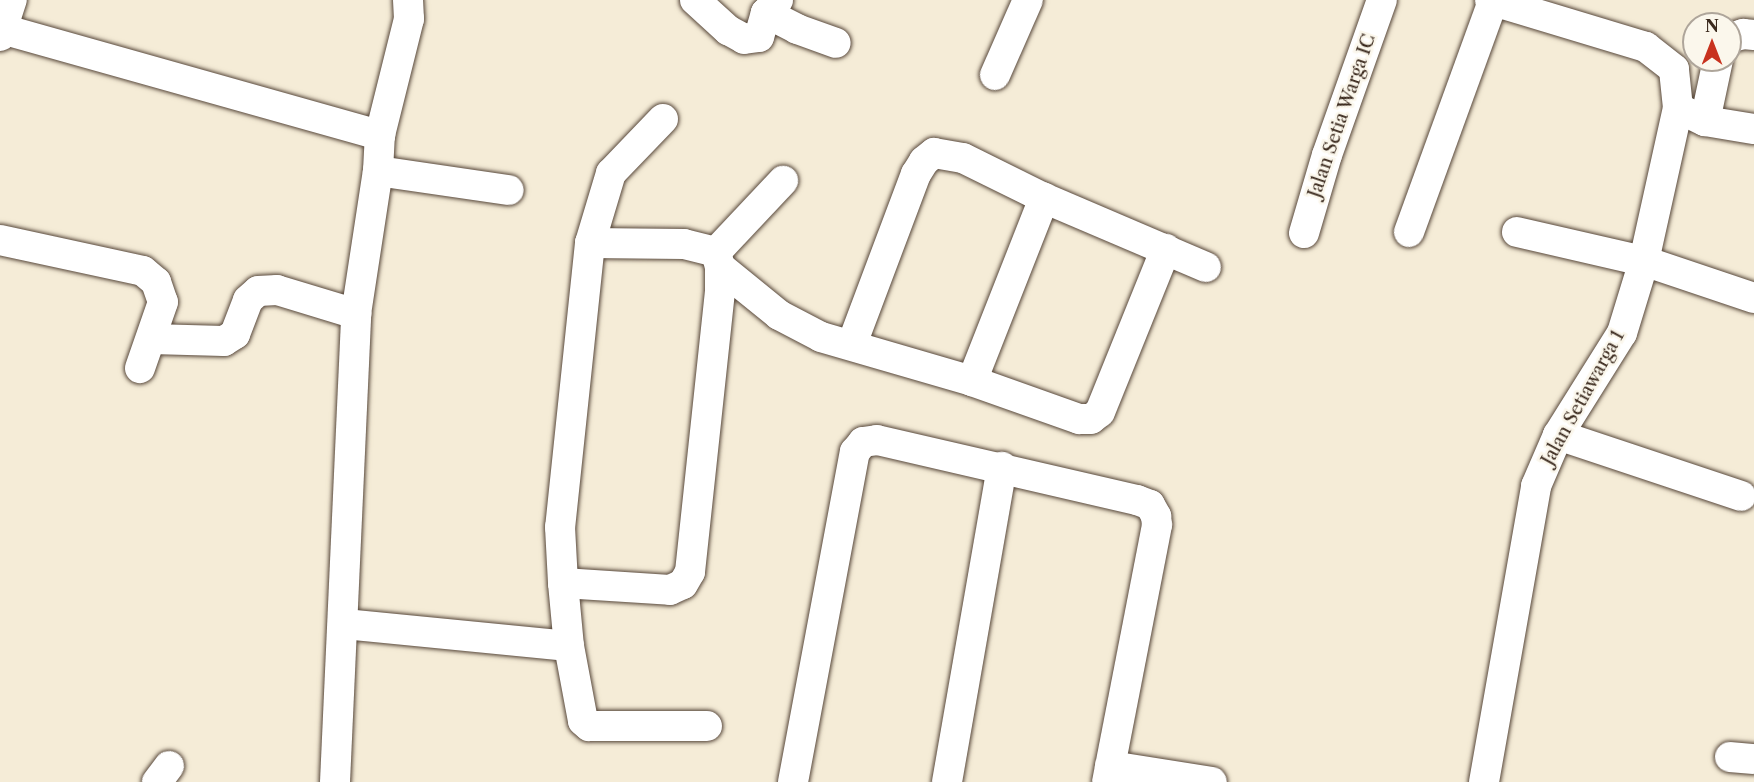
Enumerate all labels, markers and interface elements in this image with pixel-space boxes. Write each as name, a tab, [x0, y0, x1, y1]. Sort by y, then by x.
north arrow	[1682, 12, 1742, 72]
text: N	[1705, 16, 1719, 36]
street label: Jalan Setia Warga IC	[1304, 31, 1380, 201]
street label: Jalan Setiawarga 1	[1537, 327, 1629, 469]

